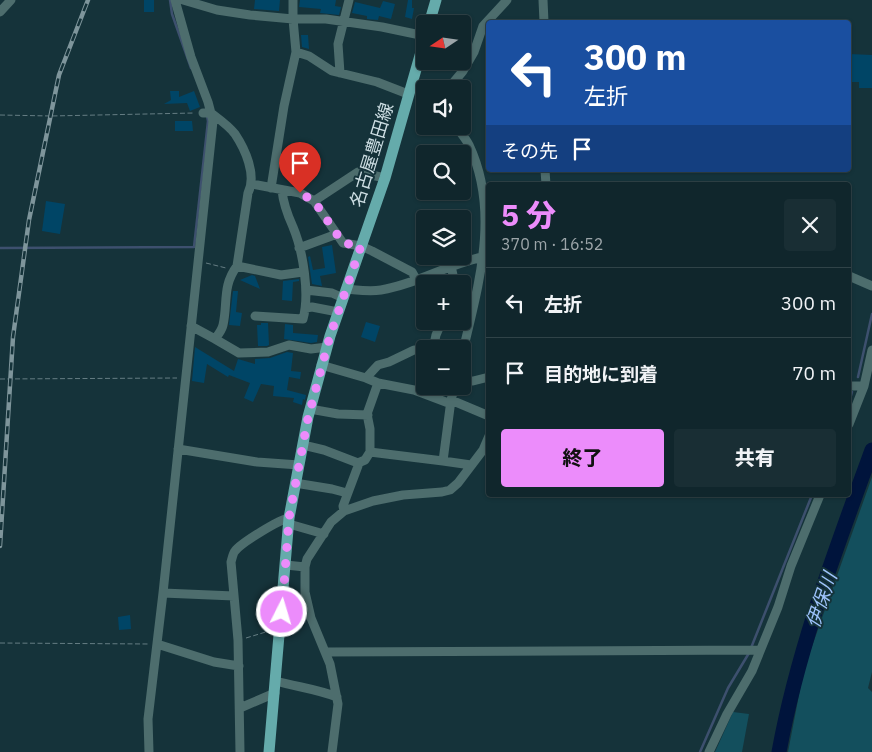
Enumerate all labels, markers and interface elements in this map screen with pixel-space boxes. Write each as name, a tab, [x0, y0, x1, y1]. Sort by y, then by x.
north arrow	[416, 15, 471, 70]
map controls	[416, 15, 471, 395]
text: 300 m	[584, 34, 687, 80]
icon: left	[501, 40, 566, 105]
button: sound	[416, 80, 471, 135]
text: 左折	[584, 81, 628, 110]
street label: 名古屋豊田線	[345, 100, 398, 210]
icon: arrive	[568, 135, 596, 163]
text: その先	[501, 139, 558, 163]
pin	[279, 142, 321, 193]
button: search	[416, 145, 471, 200]
icon: arrive	[286, 149, 314, 177]
text: 5 分	[501, 195, 556, 234]
button: close	[784, 199, 836, 251]
button: layers	[416, 210, 471, 265]
text: 370 m · 16:52	[501, 234, 603, 254]
button: +	[416, 275, 471, 330]
icon: left	[501, 289, 529, 317]
text: 300 m	[781, 291, 836, 315]
text: 左折	[544, 292, 582, 316]
button: −	[416, 340, 471, 395]
icon: arrive	[501, 359, 529, 387]
text: 70 m	[792, 361, 836, 385]
text: 目的地に到着	[544, 362, 658, 386]
button: 終了	[501, 429, 664, 487]
button: 共有	[674, 429, 836, 487]
water label: 伊保川	[800, 567, 842, 631]
position arrow	[255, 585, 307, 637]

